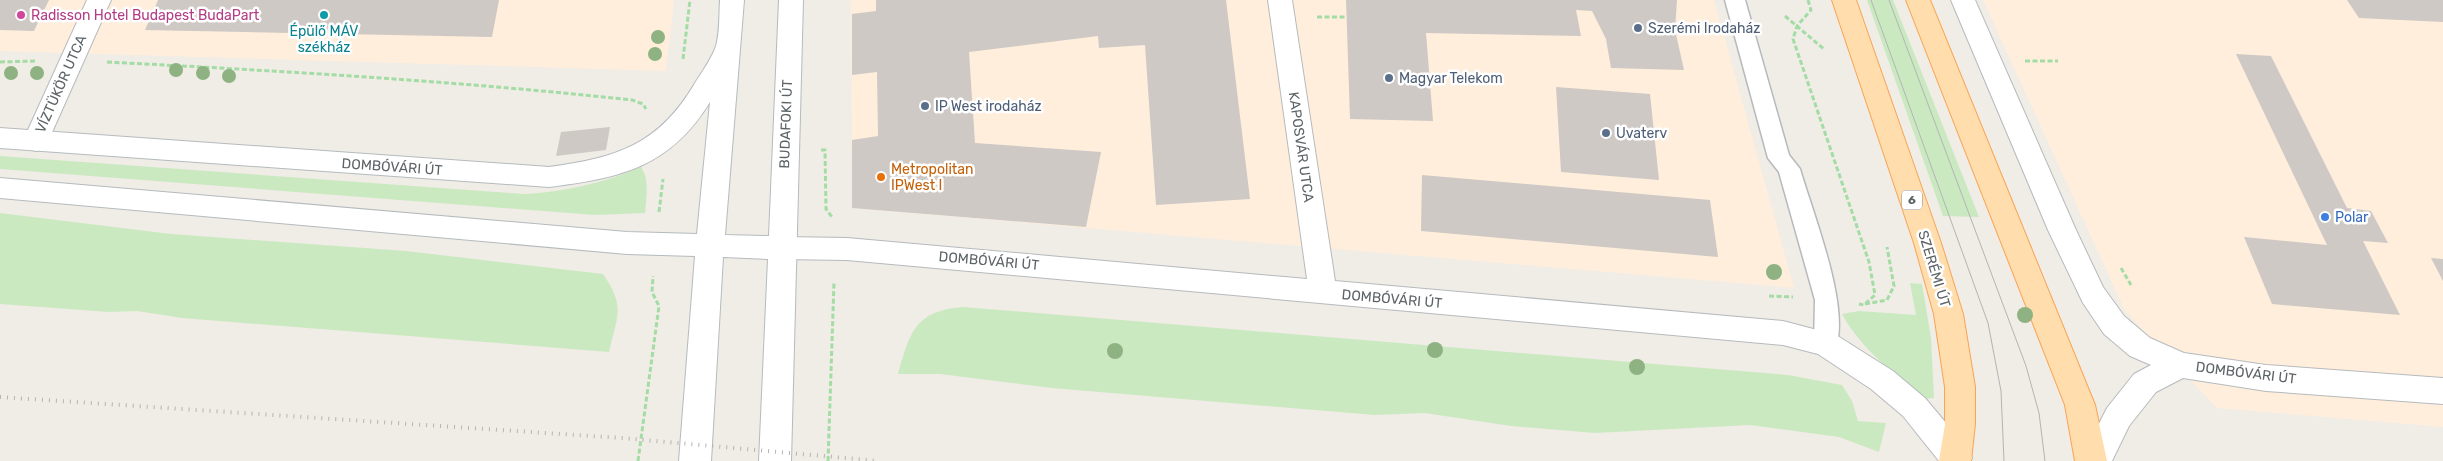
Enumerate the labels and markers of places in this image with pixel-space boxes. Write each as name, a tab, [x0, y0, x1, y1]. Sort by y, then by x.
place label: Radisson Hotel Budapest BudaPart	[31, 7, 260, 24]
marker: Radisson Hotel Budapest BudaPart	[15, 9, 27, 21]
marker: Épülő MÁV székház	[318, 9, 330, 21]
place label: Szerémi Irodaház	[1648, 20, 1760, 37]
place label: Épülő MÁV székház	[289, 22, 359, 56]
marker: Szerémi Irodaház	[1632, 22, 1644, 34]
place label: Magyar Telekom	[1399, 70, 1503, 87]
marker: Magyar Telekom	[1383, 72, 1395, 84]
place label: IP West irodaház	[935, 98, 1042, 115]
marker: IP West irodaház	[919, 100, 931, 112]
place label: Uvaterv	[1616, 125, 1668, 142]
marker: Uvaterv	[1600, 127, 1612, 139]
place label: Metropolitan IPWest I	[891, 161, 973, 194]
marker: Metropolitan IPWest I	[875, 171, 887, 183]
place label: Polar	[2335, 209, 2369, 226]
marker: Polar	[2319, 211, 2331, 223]

